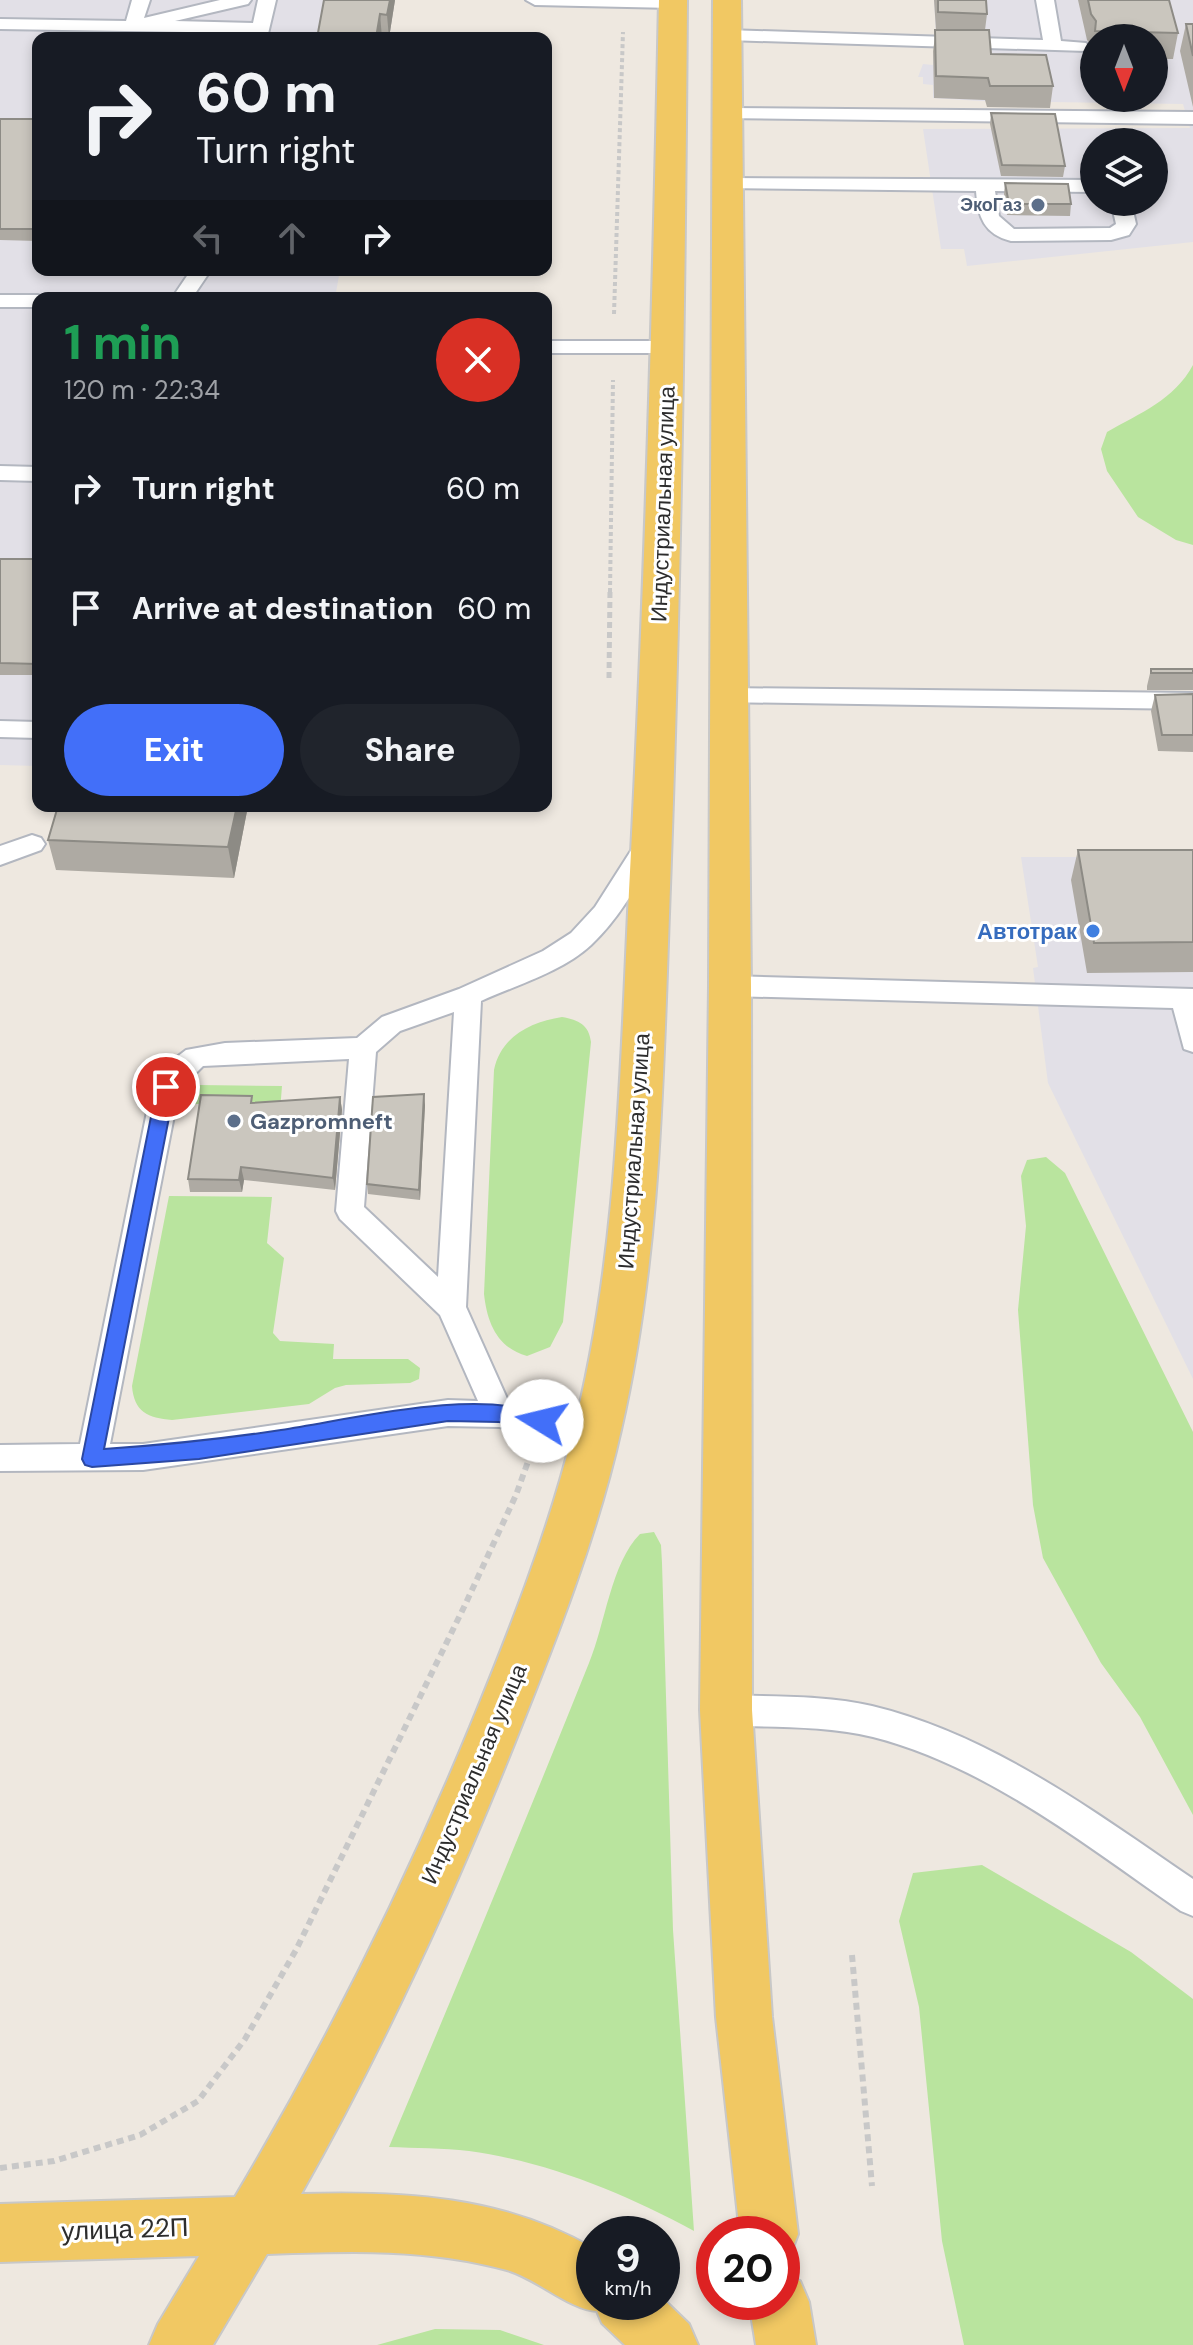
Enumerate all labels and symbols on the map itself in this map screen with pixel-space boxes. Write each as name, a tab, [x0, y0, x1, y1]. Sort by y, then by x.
north arrow	[1080, 24, 1168, 112]
place label: ЭкоГаз	[960, 193, 1022, 217]
marker: ЭкоГаз	[1029, 196, 1047, 214]
street label: Индустриальная улица	[644, 385, 682, 623]
place label: Автотрак	[977, 917, 1078, 946]
marker: Автотрак	[1084, 922, 1102, 940]
street label: Индустриальная улица	[611, 1031, 657, 1270]
pin	[132, 1053, 200, 1121]
place label: Gazpromneft	[250, 1107, 393, 1136]
marker: Gazpromneft	[225, 1112, 243, 1130]
position arrow	[500, 1379, 584, 1463]
street label: Индустриальная улица	[414, 1659, 534, 1888]
street label: улица 22П	[61, 2210, 189, 2248]
speed limit sign: 20	[696, 2216, 800, 2320]

